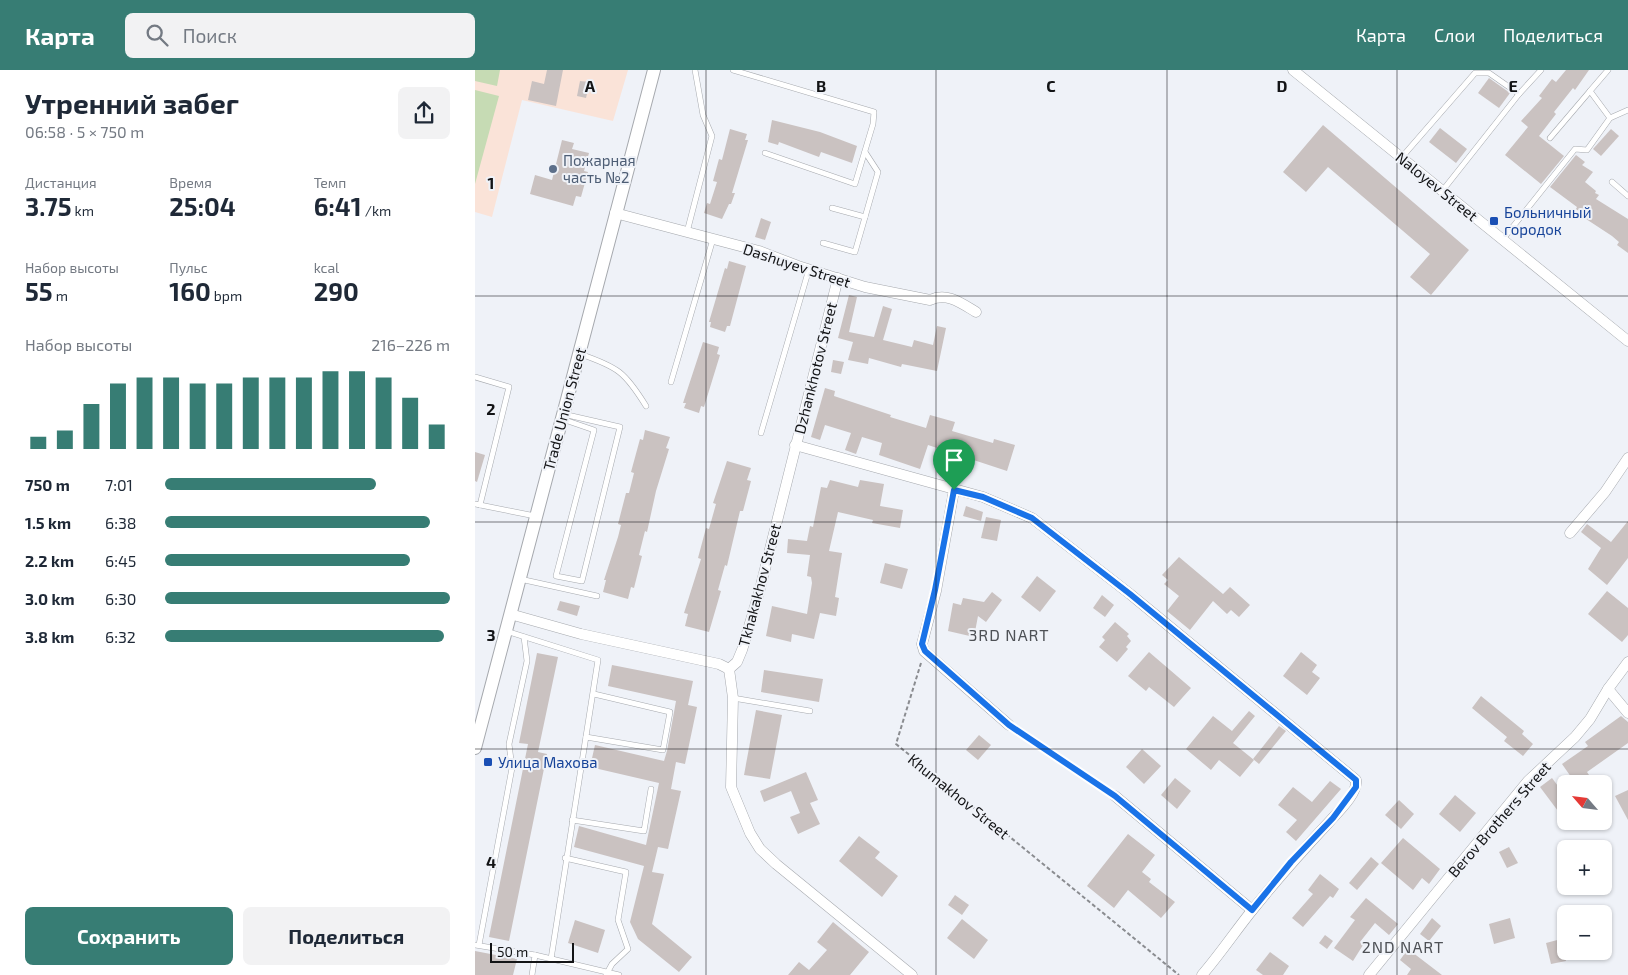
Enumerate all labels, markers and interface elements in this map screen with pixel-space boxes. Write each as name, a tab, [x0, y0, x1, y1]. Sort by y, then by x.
search box	[125, 13, 475, 58]
text: Карта	[25, 21, 95, 50]
icon: search	[143, 21, 171, 49]
text: Поиск	[183, 24, 237, 47]
text: Карта	[1356, 24, 1406, 46]
text: Слои	[1434, 24, 1475, 46]
text: Поделиться	[1503, 24, 1603, 46]
text: A	[585, 76, 596, 95]
text: B	[816, 76, 826, 95]
text: C	[1046, 76, 1056, 95]
text: D	[1277, 76, 1288, 95]
text: E	[1508, 76, 1518, 95]
text: Утренний забег	[25, 86, 239, 120]
button: share	[398, 87, 450, 139]
text: 06:58 · 5 × 750 m	[25, 122, 144, 141]
street label: Naloyev Street	[1392, 147, 1482, 225]
place label: Пожарная часть №2	[563, 151, 636, 186]
marker: Пожарная часть №2	[547, 163, 559, 175]
text: 1	[488, 173, 494, 192]
text: Дистанция	[25, 174, 97, 191]
text: Время	[169, 174, 212, 191]
text: Темп	[314, 174, 346, 191]
text: 3.75	[25, 191, 71, 221]
text: 25:04	[169, 191, 236, 221]
text: 6:41	[314, 191, 362, 221]
text: km	[71, 202, 94, 219]
text: /km	[362, 202, 391, 219]
place label: Больничный городок	[1504, 203, 1591, 238]
marker: Больничный городок	[1488, 215, 1500, 227]
street label: Dashuyev Street	[741, 239, 853, 291]
text: Набор высоты	[25, 259, 119, 276]
text: Пульс	[169, 259, 208, 276]
text: kcal	[314, 259, 339, 276]
text: 55	[25, 276, 53, 306]
text: 160	[169, 276, 211, 306]
text: 290	[314, 276, 359, 306]
text: m	[53, 287, 68, 304]
text: bpm	[211, 287, 242, 304]
street label: Dzhankhotov Street	[790, 300, 840, 436]
text: Набор высоты	[25, 335, 132, 354]
text: 216–226 m	[371, 335, 450, 354]
street label: Trade Union Street	[539, 345, 589, 472]
text: 2	[486, 399, 496, 418]
pin	[933, 439, 975, 490]
icon: arrive	[940, 446, 968, 474]
text: 750 m	[25, 475, 70, 494]
text: 7:01	[105, 475, 133, 494]
text: 1.5 km	[25, 513, 71, 532]
text: 6:38	[105, 513, 137, 532]
street label: Tkhakakhov Street	[734, 521, 784, 648]
text: 2.2 km	[25, 551, 74, 570]
text: 6:45	[105, 551, 136, 570]
text: 3.0 km	[25, 589, 75, 608]
text: 6:30	[105, 589, 136, 608]
text: 3	[486, 625, 496, 644]
district label: 3RD NART	[968, 625, 1050, 644]
text: 3.8 km	[25, 627, 74, 646]
text: 6:32	[105, 627, 136, 646]
street label: Khumakhov Street	[905, 750, 1013, 842]
place label: Улица Махова	[498, 753, 598, 771]
marker: Улица Махова	[482, 756, 494, 768]
street label: Berov Brothers Street	[1444, 757, 1554, 881]
north arrow	[1557, 775, 1613, 830]
map controls	[1557, 775, 1612, 960]
button: +	[1557, 840, 1612, 895]
text: 4	[486, 852, 496, 871]
button: −	[1557, 905, 1612, 960]
button: Сохранить	[25, 907, 233, 965]
button: Поделиться	[243, 907, 450, 965]
district label: 2ND NART	[1362, 937, 1444, 956]
scale bar	[490, 940, 574, 963]
text: 50 m	[497, 943, 528, 960]

